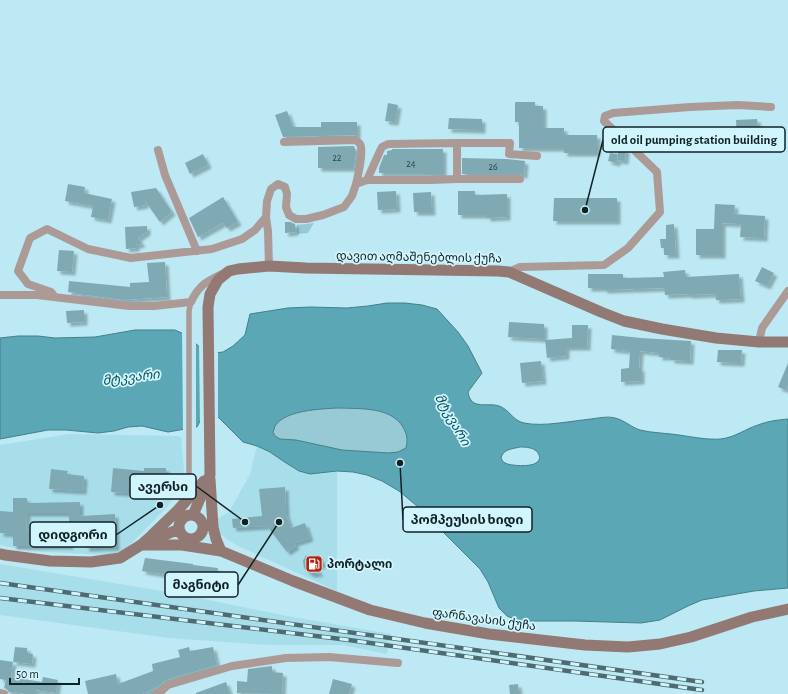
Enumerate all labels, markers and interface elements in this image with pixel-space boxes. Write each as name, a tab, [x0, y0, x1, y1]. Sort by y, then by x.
callout: old oil pumping station building	[603, 127, 785, 152]
text: old oil pumping station building	[611, 134, 777, 147]
house number: 22	[332, 153, 342, 163]
house number: 24	[406, 159, 416, 169]
house number: 26	[488, 162, 498, 172]
street label: დავით აღმაშენებლის ქუჩა	[336, 250, 502, 266]
water label: მტკვარი	[102, 367, 161, 389]
water label: მტკვარი	[431, 391, 473, 449]
callout: ავერსი	[130, 474, 196, 499]
text: ავერსი	[138, 481, 188, 494]
callout: პომპეუსის ხიდი	[403, 507, 532, 532]
text: პომპეუსის ხიდი	[411, 514, 523, 528]
callout: დიდგორი	[30, 522, 116, 547]
text: დიდგორი	[38, 529, 108, 543]
fuel station icon: პორტალი	[304, 554, 324, 574]
place label: პორტალი	[327, 558, 392, 572]
callout: მაგნიტი	[165, 572, 238, 597]
text: მაგნიტი	[173, 579, 230, 592]
street label: ფარნავასის ქუჩა	[431, 606, 537, 633]
scale bar	[10, 660, 79, 686]
text: 50 m	[16, 668, 39, 680]

